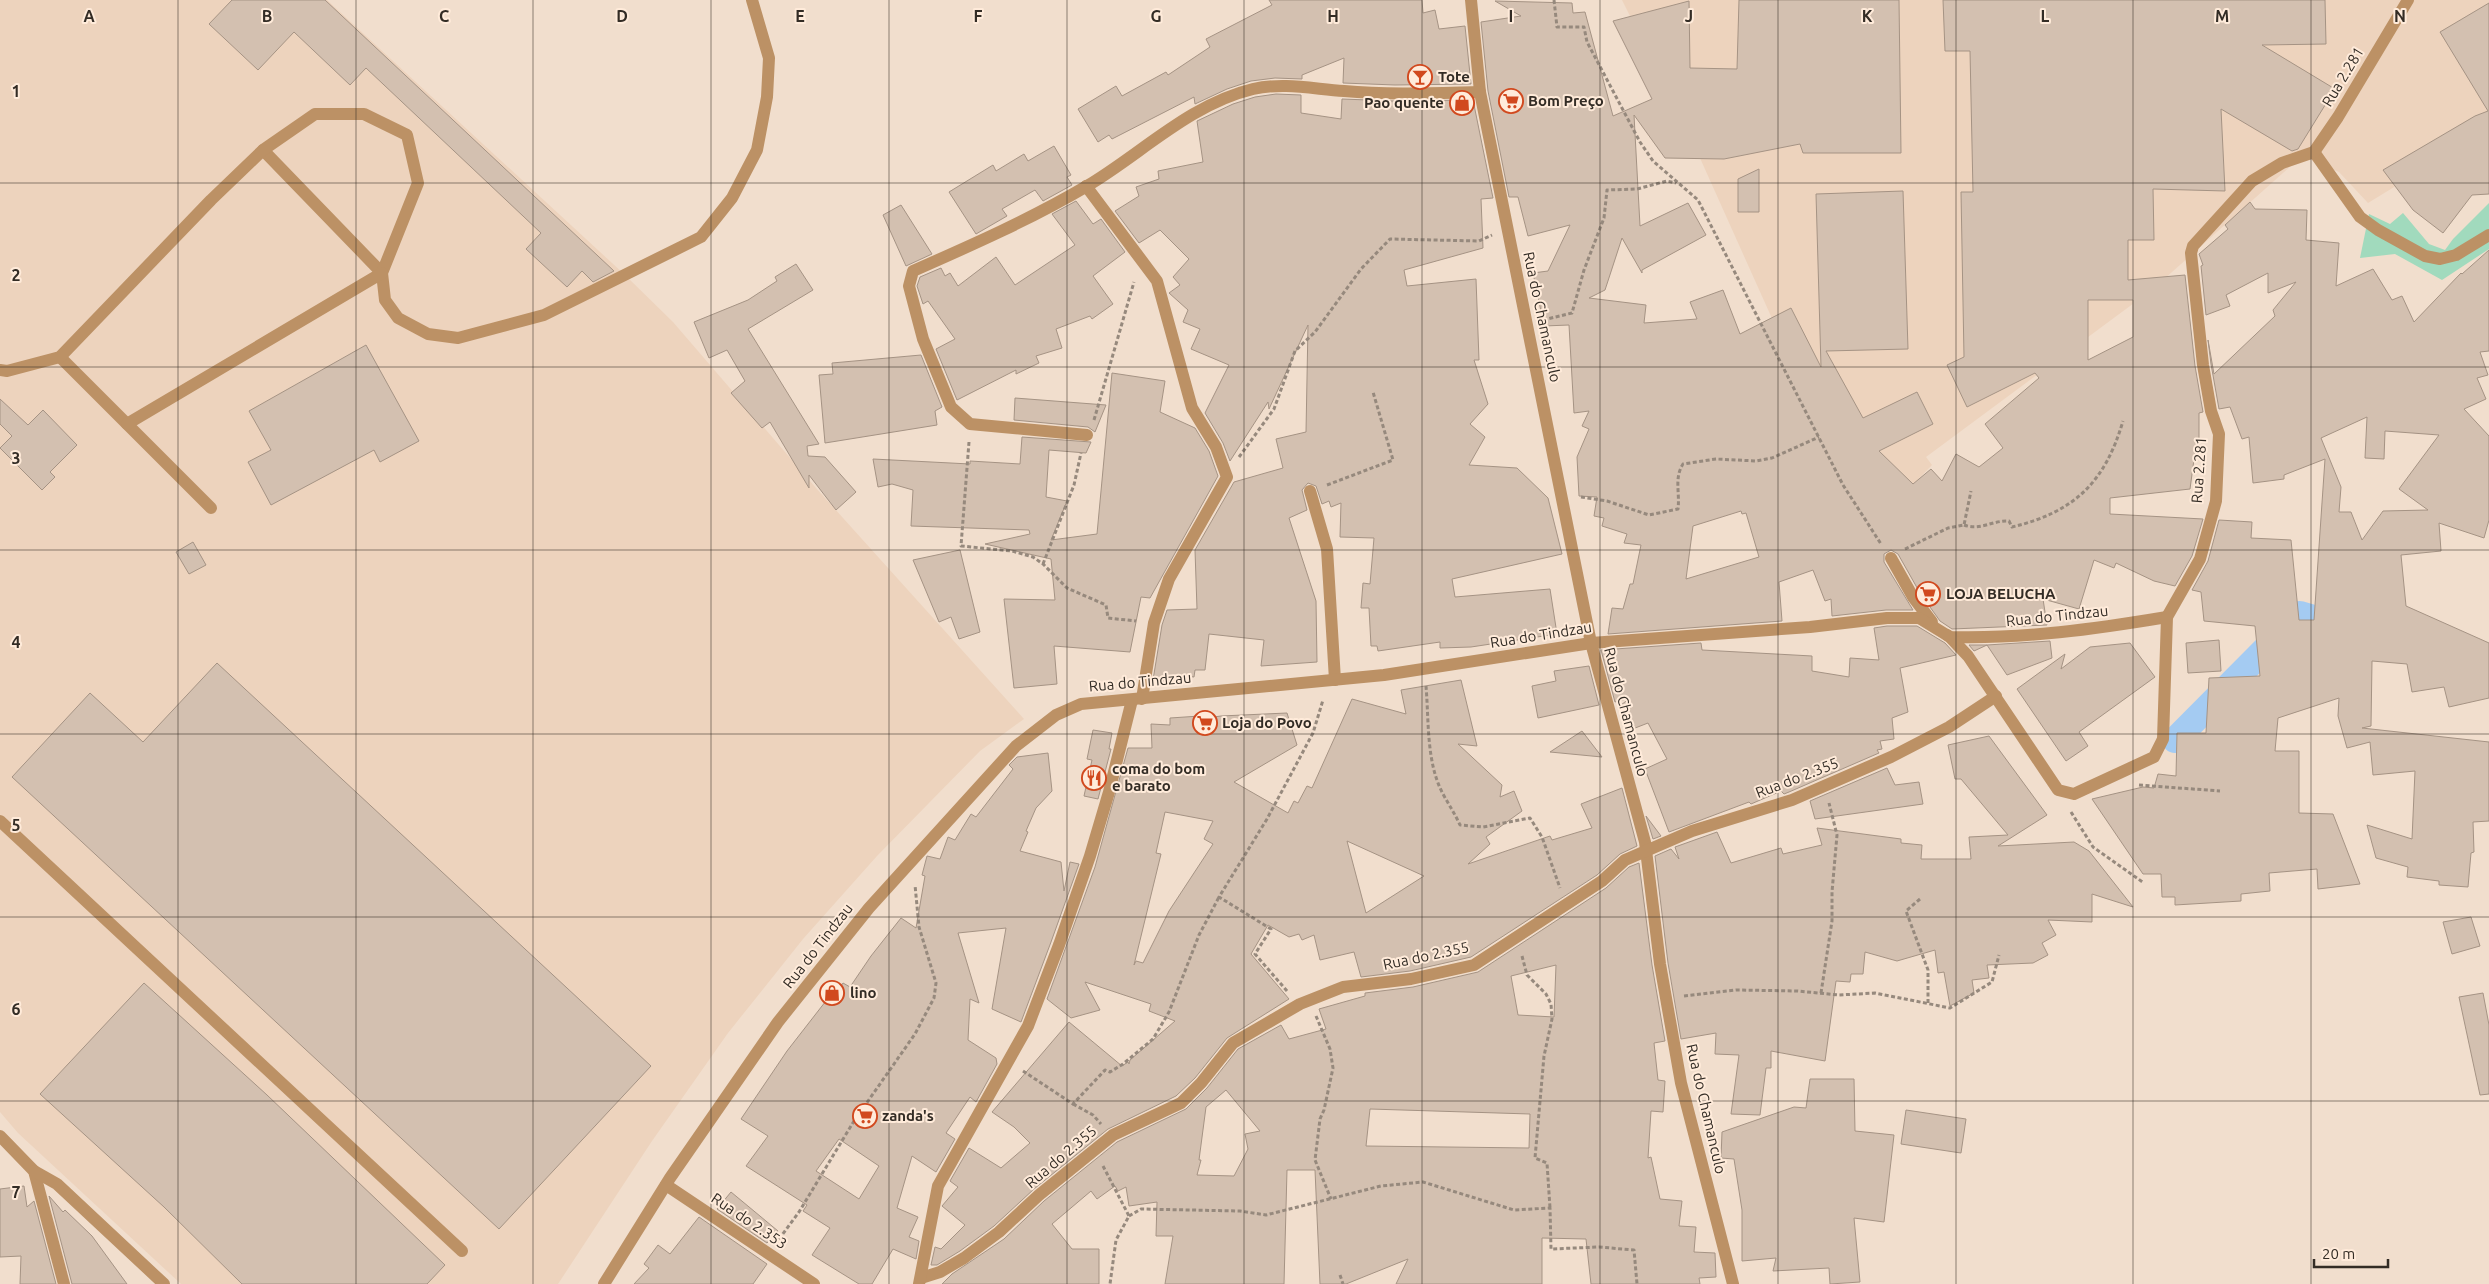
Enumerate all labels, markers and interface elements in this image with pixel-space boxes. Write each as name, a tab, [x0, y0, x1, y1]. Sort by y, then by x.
text: A	[83, 7, 95, 25]
text: B	[262, 7, 272, 25]
text: C	[439, 7, 449, 25]
text: D	[616, 7, 628, 25]
text: E	[795, 7, 805, 25]
text: F	[974, 7, 983, 25]
text: G	[1150, 7, 1162, 25]
text: H	[1327, 7, 1339, 25]
text: I	[1509, 7, 1513, 25]
text: J	[1685, 7, 1693, 25]
text: K	[1862, 7, 1873, 25]
text: L	[2041, 7, 2050, 25]
text: M	[2215, 7, 2229, 25]
text: N	[2394, 7, 2406, 25]
street label: Rua 2.281	[2318, 44, 2367, 110]
bar icon: Tote	[1407, 64, 1433, 90]
place label: Tote	[1438, 68, 1470, 85]
text: 1	[11, 82, 21, 100]
supermarket icon: Bom Preço	[1498, 88, 1524, 114]
shop icon: Pao quente	[1449, 90, 1475, 116]
place label: Bom Preço	[1528, 92, 1604, 110]
place label: Pao quente	[1364, 94, 1444, 111]
street label: Rua do Chamanculo	[1520, 250, 1565, 384]
text: 2	[11, 266, 21, 284]
street label: Rua 2.281	[2188, 436, 2209, 504]
text: 3	[11, 449, 21, 467]
supermarket icon: LOJA BELUCHA	[1915, 581, 1941, 607]
place label: LOJA BELUCHA	[1946, 585, 2056, 602]
street label: Rua do Tindzau	[2005, 602, 2109, 629]
street label: Rua do Tindzau	[1489, 618, 1593, 651]
text: 4	[11, 633, 21, 651]
street label: Rua do Chamanculo	[1601, 645, 1652, 778]
street label: Rua do Tindzau	[1088, 669, 1192, 694]
supermarket icon: Loja do Povo	[1192, 710, 1218, 736]
place label: Loja do Povo	[1222, 714, 1312, 731]
street label: Rua do 2.355	[1753, 754, 1841, 801]
place label: coma do bom e barato	[1112, 760, 1205, 794]
restaurant icon: coma do bom e barato	[1081, 765, 1107, 791]
text: 5	[11, 816, 21, 834]
street label: Rua do Tindzau	[779, 900, 856, 991]
street label: Rua do 2.355	[1381, 938, 1470, 973]
shop icon: lino	[819, 980, 845, 1006]
place label: lino	[850, 984, 877, 1001]
text: 6	[11, 1000, 21, 1018]
street label: Rua do Chamanculo	[1683, 1042, 1730, 1176]
supermarket icon: zanda's	[852, 1103, 878, 1129]
place label: zanda's	[882, 1107, 934, 1124]
street label: Rua do 2.355	[1022, 1122, 1100, 1191]
text: 7	[11, 1183, 21, 1201]
street label: Rua do 2.353	[708, 1189, 790, 1252]
scale bar	[2314, 1236, 2388, 1268]
text: 20 m	[2322, 1245, 2355, 1262]

